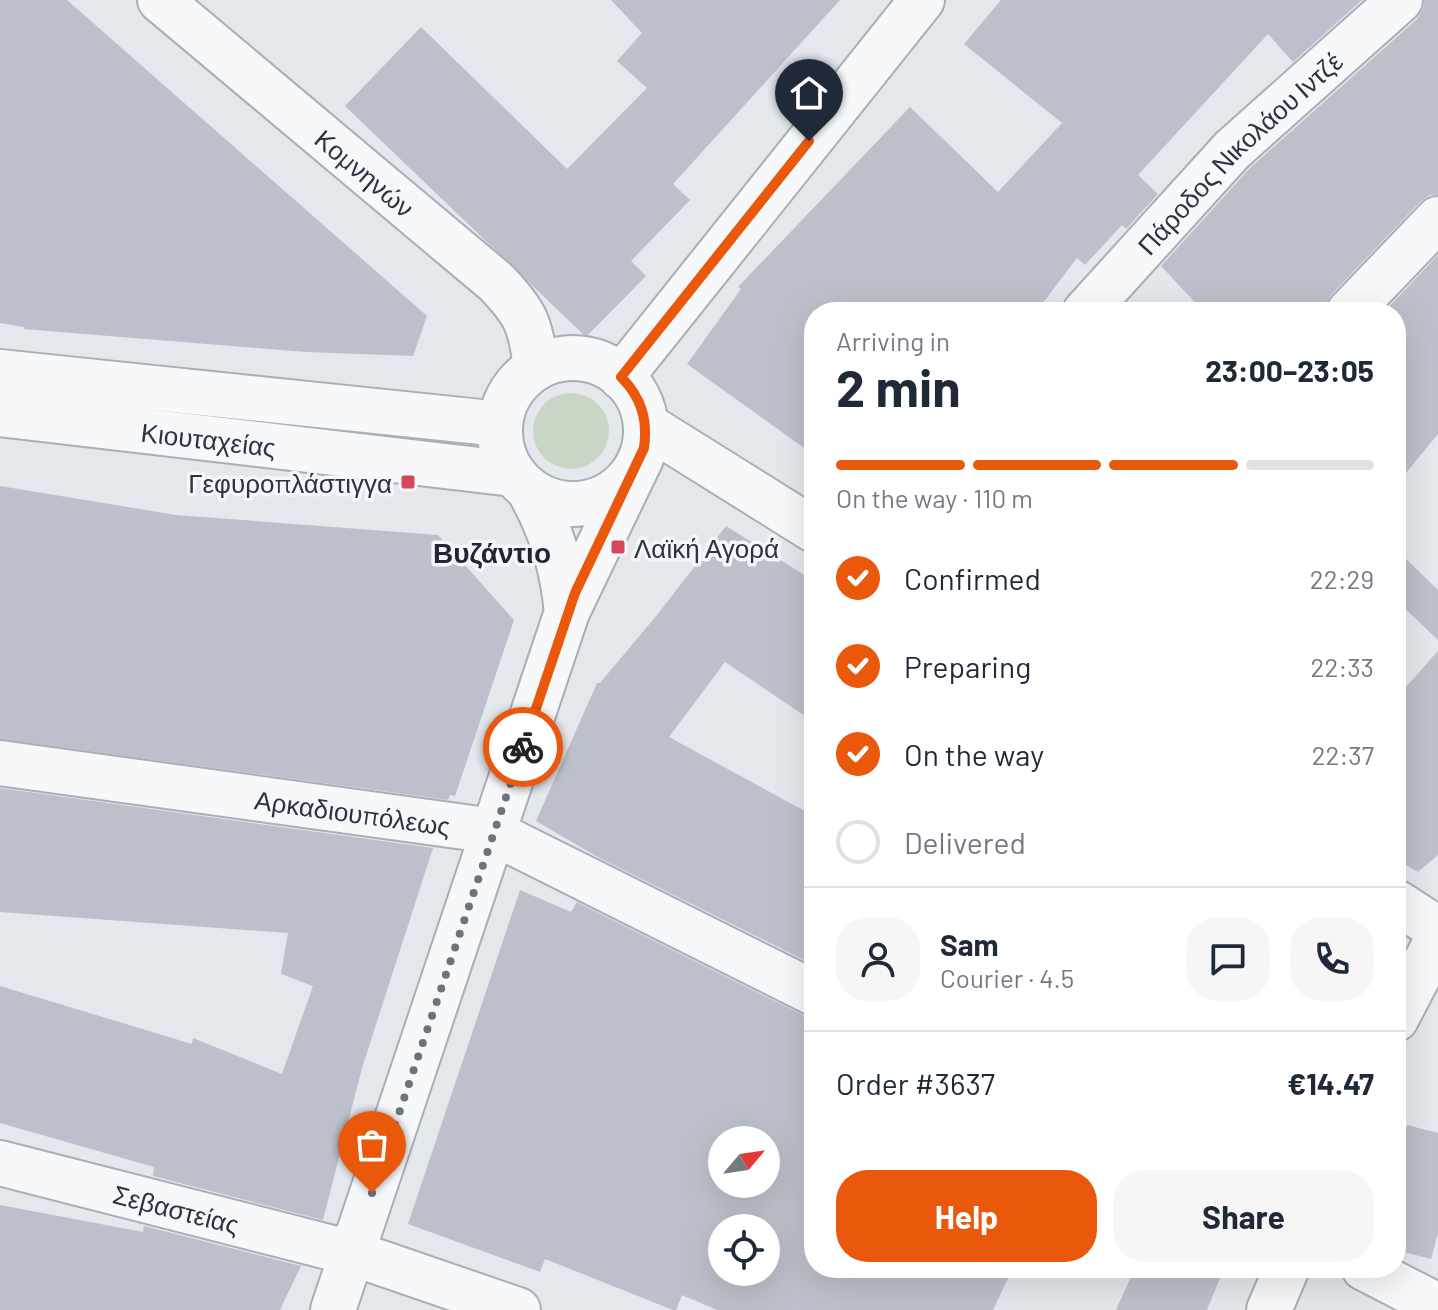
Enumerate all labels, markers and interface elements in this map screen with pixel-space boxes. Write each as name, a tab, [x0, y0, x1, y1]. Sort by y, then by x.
street label: Πάροδος Νικολάου Ιντζέ	[1130, 44, 1348, 260]
pin	[775, 59, 843, 141]
icon: home	[787, 71, 831, 115]
street label: Κομνηνών	[310, 122, 421, 223]
text: Arriving in	[836, 325, 950, 356]
text: 23:00–23:05	[1205, 352, 1374, 388]
text: 2 min	[836, 355, 961, 417]
street label: Κιουταχείας	[140, 415, 278, 462]
place label: Γεφυροπλάστιγγα	[188, 467, 392, 498]
marker: Γεφυροπλάστιγγα	[399, 473, 417, 491]
text: On the way · 110 m	[836, 482, 1033, 513]
place label: Λαϊκή Αγορά	[634, 532, 779, 563]
district label: Βυζάντιο	[433, 535, 551, 569]
marker: Λαϊκή Αγορά	[609, 538, 627, 556]
icon: check	[836, 556, 880, 600]
text: Confirmed	[904, 560, 1041, 596]
text: 22:29	[1310, 563, 1374, 594]
icon: check	[836, 644, 880, 688]
text: Preparing	[904, 648, 1031, 684]
text: 22:33	[1311, 651, 1374, 682]
courier	[483, 707, 563, 787]
icon: bike	[501, 725, 545, 769]
icon: check	[836, 732, 880, 776]
text: On the way	[904, 736, 1044, 772]
text: 22:37	[1312, 739, 1374, 770]
street label: Αρκαδιουπόλεως	[253, 783, 452, 840]
text: Delivered	[904, 824, 1026, 860]
button: person	[836, 917, 920, 1001]
button: chat	[1186, 917, 1270, 1001]
button: phone	[1290, 917, 1374, 1001]
text: Sam	[940, 926, 999, 962]
text: Courier · 4.5	[940, 962, 1074, 993]
text: Order #3637	[836, 1065, 995, 1101]
text: €14.47	[1287, 1065, 1374, 1101]
pin	[338, 1111, 406, 1193]
icon: bag	[350, 1123, 394, 1167]
north arrow	[708, 1126, 780, 1198]
map controls	[708, 1126, 780, 1286]
button: Help	[836, 1170, 1097, 1262]
button: Share	[1113, 1170, 1374, 1262]
street label: Σεβαστείας	[110, 1177, 243, 1239]
button: locate	[708, 1214, 780, 1286]

